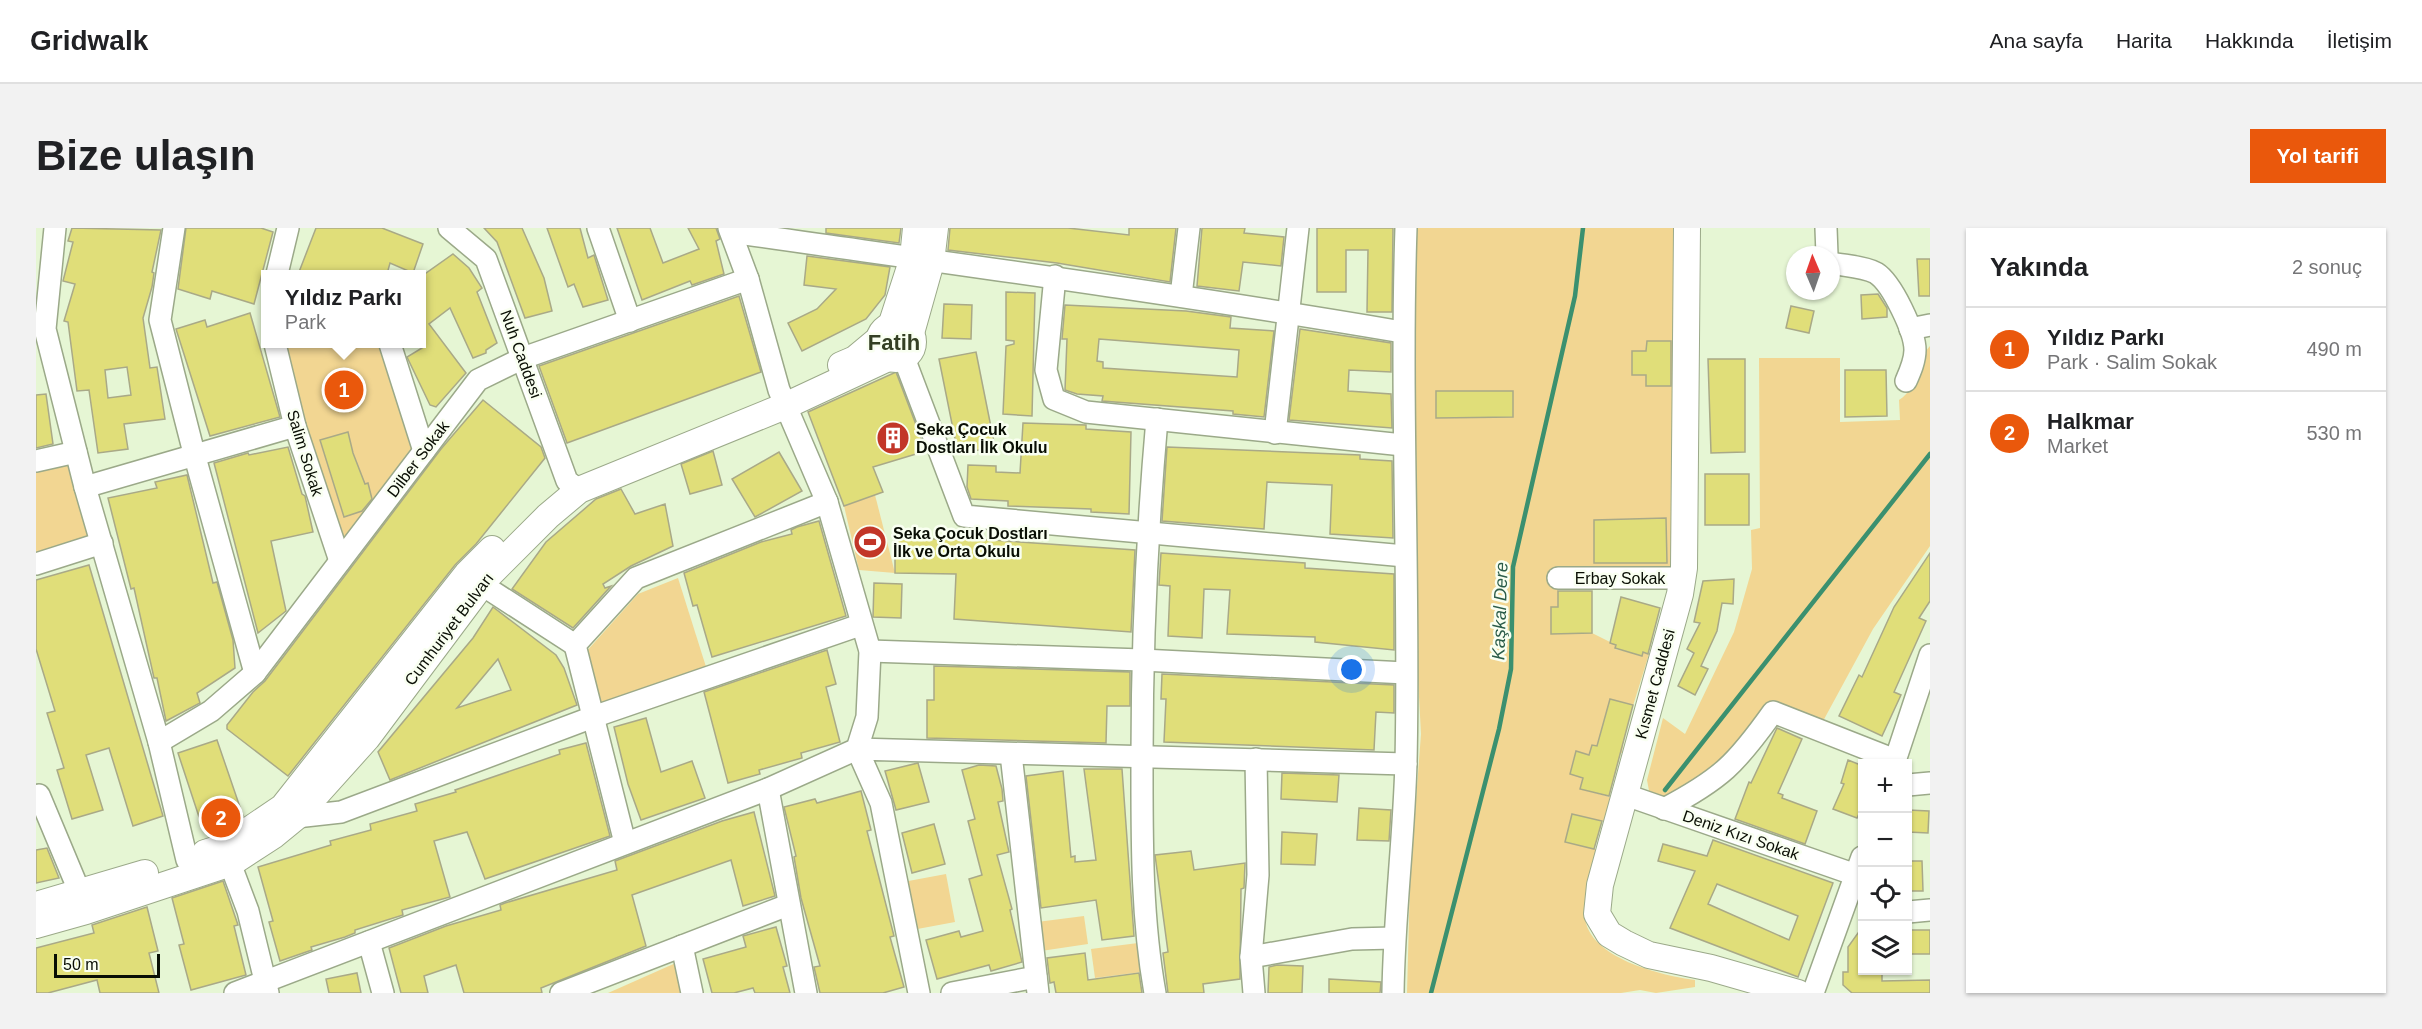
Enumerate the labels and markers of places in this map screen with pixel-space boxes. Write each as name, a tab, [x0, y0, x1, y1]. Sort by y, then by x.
pin: 1	[324, 368, 364, 412]
building icon: Seka Çocuk Dostları İlk Okulu	[875, 420, 911, 456]
place label: Seka Çocuk Dostları İlk Okulu	[916, 421, 1048, 456]
sports icon: Seka Çocuk Dostları İlk ve Orta Okulu	[852, 524, 888, 560]
place label: Seka Çocuk Dostları İlk ve Orta Okulu	[893, 525, 1048, 560]
pin: 2	[202, 796, 240, 840]

